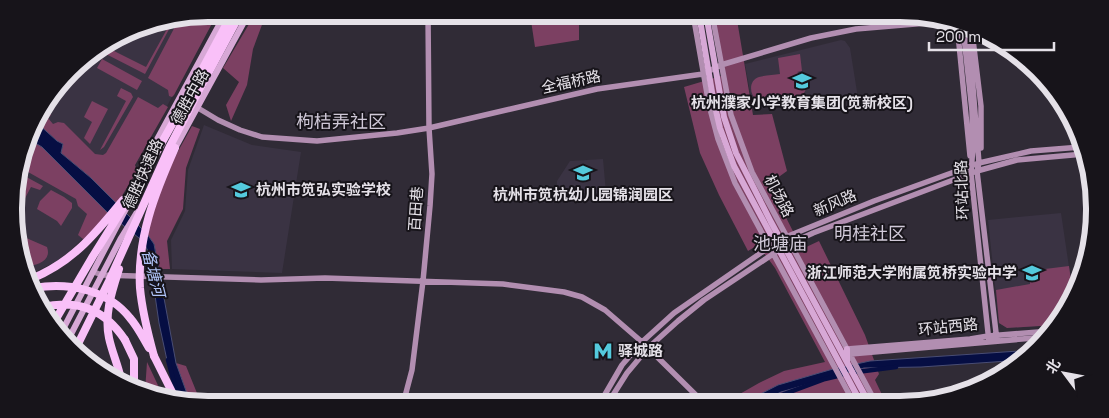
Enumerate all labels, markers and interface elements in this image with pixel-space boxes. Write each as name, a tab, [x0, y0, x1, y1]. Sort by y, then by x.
scale bar	[929, 20, 1054, 52]
text: 200 m	[936, 27, 981, 46]
street label: 德胜中路	[167, 66, 212, 128]
street label: 全福桥路	[540, 66, 602, 97]
school or university icon: 杭州濮家小学教育集团(笕新校区)	[791, 70, 813, 92]
place label: 杭州濮家小学教育集团(笕新校区)	[691, 93, 913, 112]
district label: 枸桔弄社区	[296, 110, 386, 133]
street label: 德胜快速路	[119, 136, 166, 212]
street label: 环站北路	[951, 160, 972, 220]
school or university icon: 杭州市笕杭幼儿园锦润园区	[572, 162, 594, 184]
street label: 机场路	[760, 171, 798, 220]
school or university icon: 杭州市笕弘实验学校	[230, 179, 252, 201]
place label: 杭州市笕弘实验学校	[256, 180, 391, 199]
place label: 杭州市笕杭幼儿园锦润园区	[493, 185, 673, 204]
street label: 新风路	[810, 185, 859, 220]
street label: 百田巷	[404, 186, 427, 232]
district label: 明桂社区	[834, 222, 906, 245]
district label: 池塘庙	[753, 232, 807, 255]
water label: 备塘河	[138, 247, 170, 302]
school or university icon: 浙江师范大学附属笕桥实验中学	[1021, 262, 1043, 284]
place label: 浙江师范大学附属笕桥实验中学	[807, 263, 1017, 282]
street label: 环站西路	[917, 314, 979, 339]
metro station icon: 驿城路	[592, 340, 614, 362]
place label: 驿城路	[618, 341, 663, 360]
north arrow	[1039, 348, 1089, 398]
text: 北	[1042, 355, 1064, 377]

